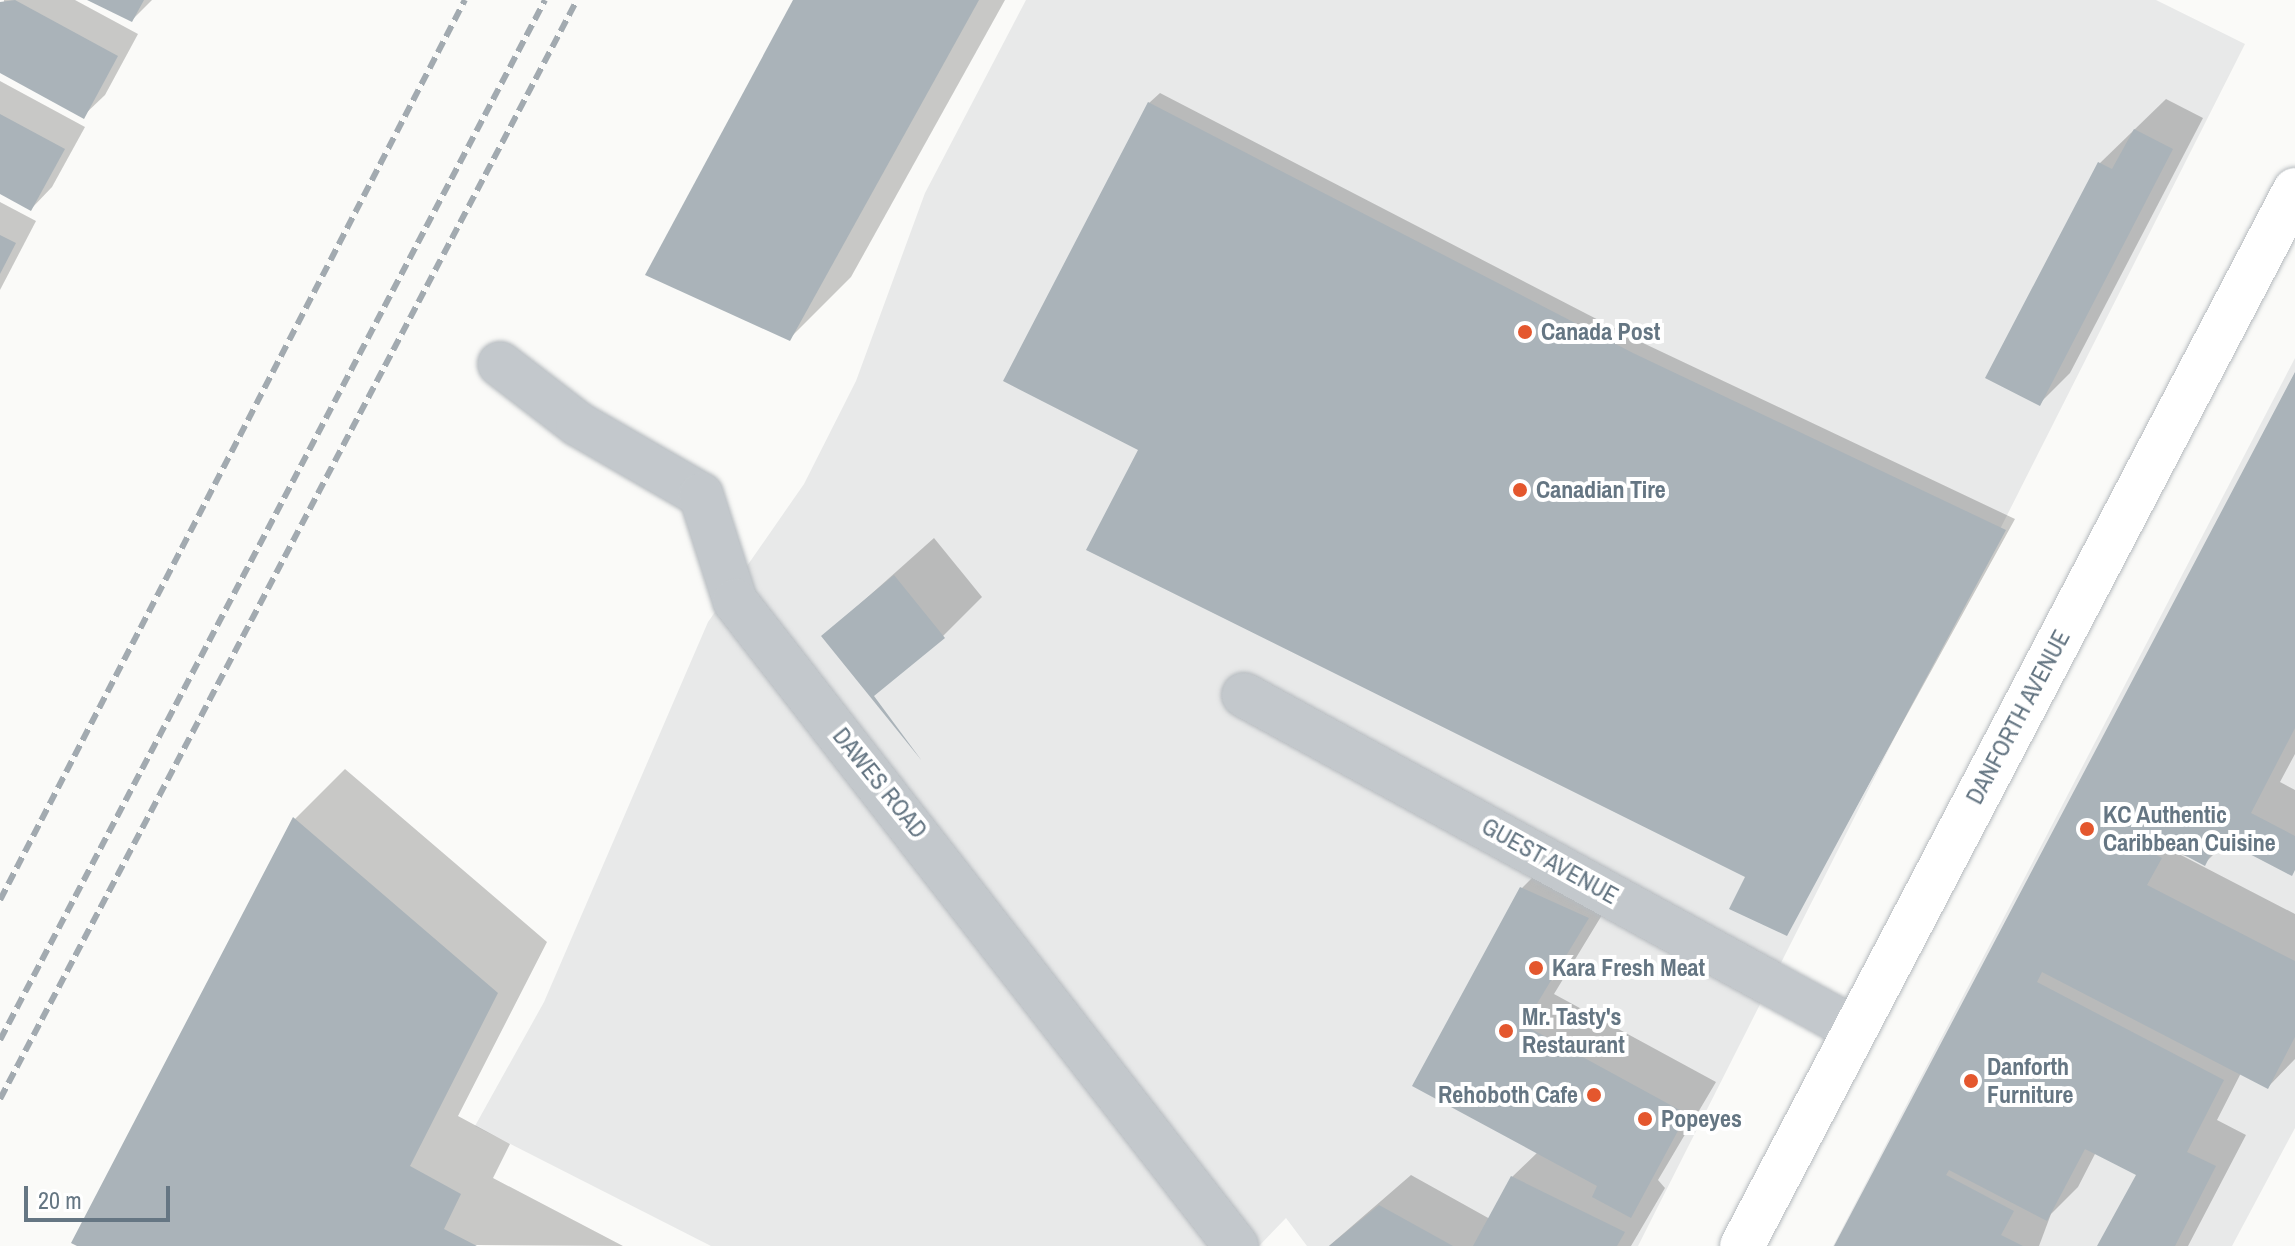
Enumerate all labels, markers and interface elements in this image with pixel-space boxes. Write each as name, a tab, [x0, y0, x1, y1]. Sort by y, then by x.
place label: Canada Post	[1541, 318, 1660, 346]
marker: Canada Post	[1516, 323, 1534, 341]
place label: Canadian Tire	[1536, 476, 1666, 504]
marker: Canadian Tire	[1511, 481, 1529, 499]
street label: DANFORTH AVENUE	[1960, 625, 2076, 809]
street label: DAWES ROAD	[827, 722, 933, 844]
place label: KC Authentic Caribbean Cuisine	[2103, 801, 2276, 857]
street label: GUEST AVENUE	[1476, 811, 1624, 911]
marker: KC Authentic Caribbean Cuisine	[2078, 820, 2096, 838]
place label: Kara Fresh Meat	[1552, 954, 1705, 982]
marker: Kara Fresh Meat	[1527, 959, 1545, 977]
place label: Mr. Tasty's Restaurant	[1522, 1003, 1625, 1059]
marker: Mr. Tasty's Restaurant	[1497, 1022, 1515, 1040]
place label: Danforth Furniture	[1987, 1053, 2073, 1109]
marker: Danforth Furniture	[1962, 1072, 1980, 1090]
place label: Rehoboth Cafe	[1438, 1081, 1578, 1109]
marker: Rehoboth Cafe	[1585, 1086, 1603, 1104]
place label: Popeyes	[1661, 1105, 1742, 1133]
marker: Popeyes	[1636, 1110, 1654, 1128]
scale bar	[28, 1170, 174, 1220]
text: 20 m	[38, 1184, 82, 1216]

